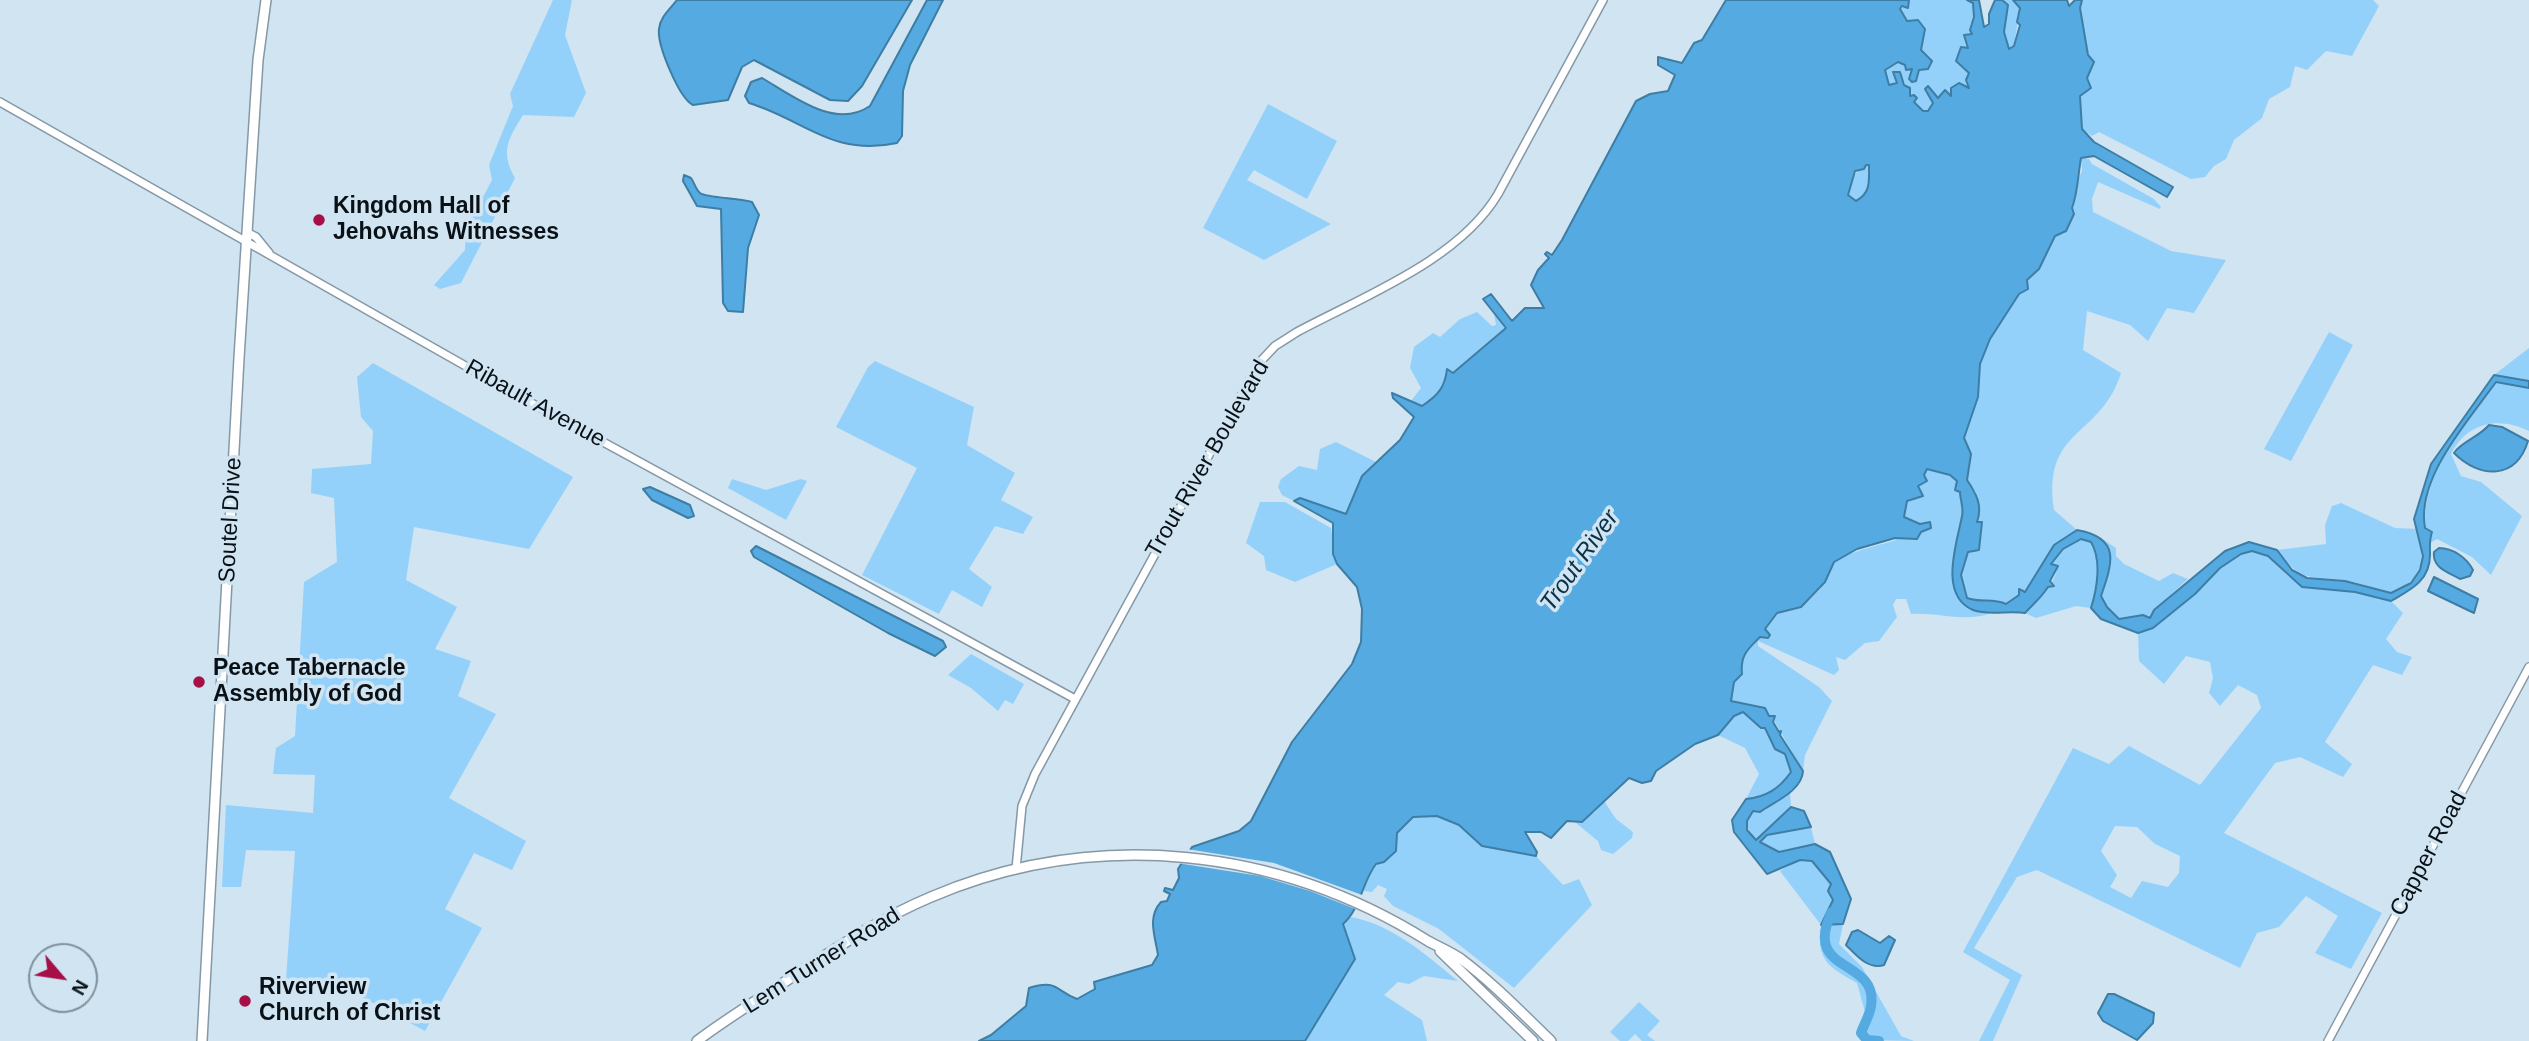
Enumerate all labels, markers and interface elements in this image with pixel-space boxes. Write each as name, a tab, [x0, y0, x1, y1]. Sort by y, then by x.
place label: Kingdom Hall of Jehovahs Witnesses	[333, 193, 559, 247]
marker: Kingdom Hall of Jehovahs Witnesses	[311, 212, 327, 228]
street label: Ribault Avenue	[460, 354, 610, 454]
street label: Trout River Boulevard	[1140, 356, 1276, 562]
street label: Soutel Drive	[214, 457, 248, 583]
water label: Trout River	[1535, 505, 1625, 617]
place label: Peace Tabernacle Assembly of God	[213, 655, 406, 709]
marker: Peace Tabernacle Assembly of God	[191, 674, 207, 690]
street label: Capper Road	[2385, 787, 2473, 921]
street label: Lem Turner Road	[739, 902, 905, 1020]
north arrow	[28, 943, 98, 1013]
place label: Riverview Church of Christ	[259, 974, 440, 1028]
text: N	[68, 976, 93, 999]
marker: Riverview Church of Christ	[237, 993, 253, 1009]

